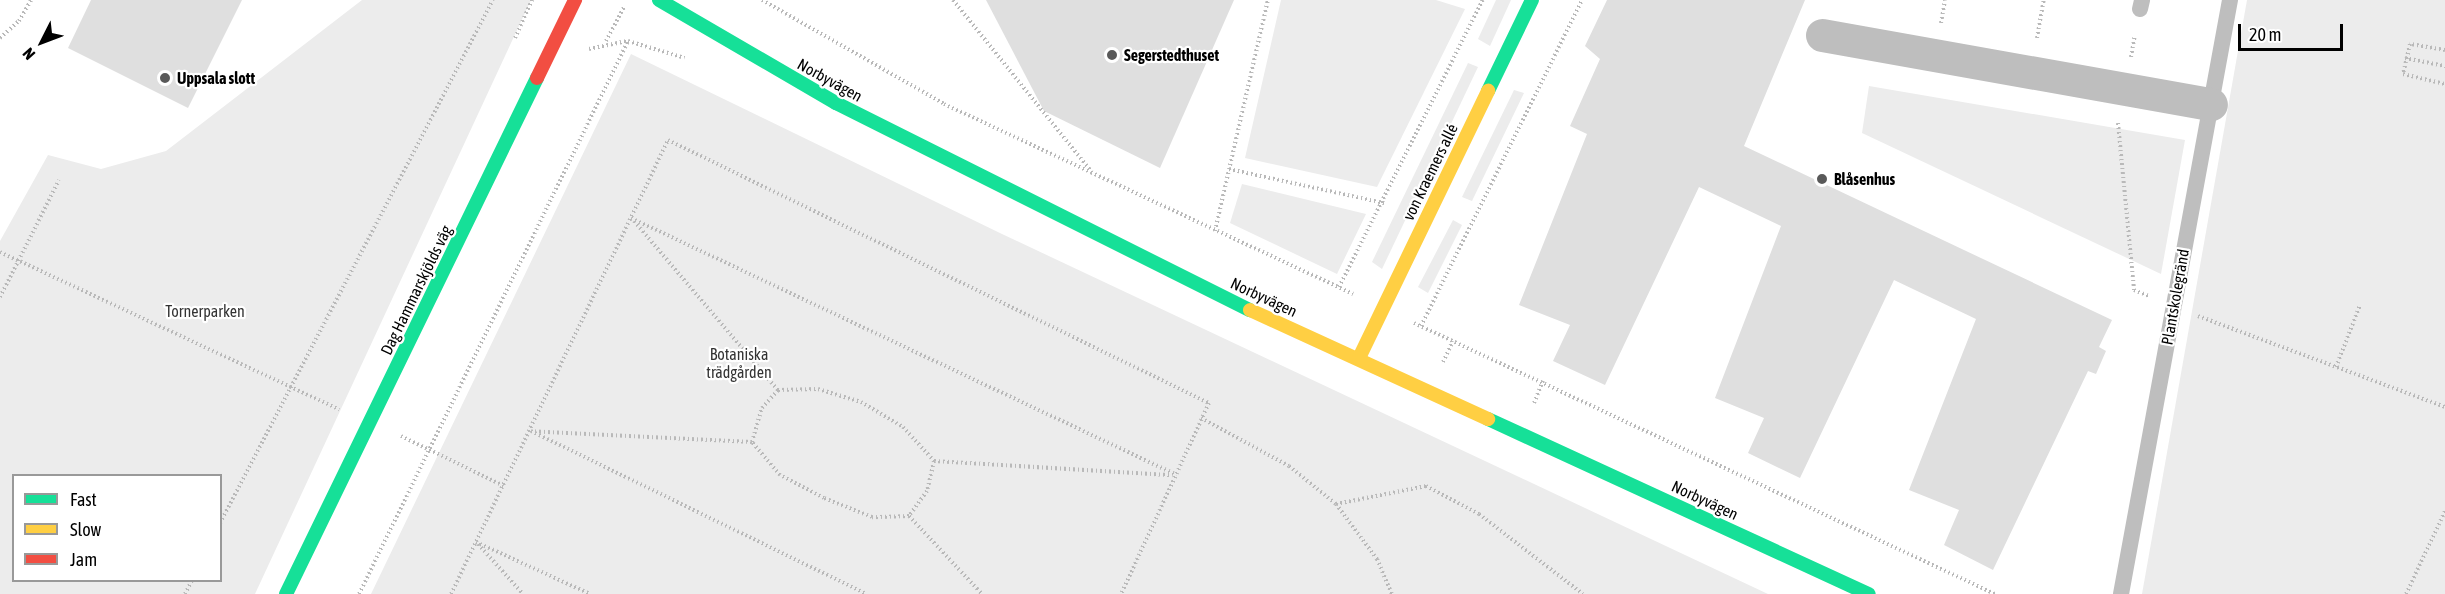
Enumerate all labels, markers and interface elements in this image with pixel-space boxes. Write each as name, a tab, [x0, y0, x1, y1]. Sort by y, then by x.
north arrow	[12, 12, 72, 72]
scale bar	[2241, 12, 2346, 50]
text: 20 m	[2249, 24, 2281, 45]
text: N	[19, 45, 38, 64]
place label: Segerstedthuset	[1124, 45, 1219, 65]
marker: Segerstedthuset	[1105, 48, 1119, 62]
street label: Norbyvägen	[794, 54, 866, 106]
place label: Uppsala slott	[177, 68, 255, 88]
marker: Uppsala slott	[158, 71, 172, 85]
street label: von Kraemers allé	[1398, 121, 1462, 223]
place label: Blåsenhus	[1834, 169, 1895, 189]
marker: Blåsenhus	[1815, 172, 1829, 186]
street label: Dag Hammarskjölds väg	[376, 222, 456, 358]
street label: Plantskolegränd	[2157, 247, 2193, 347]
street label: Norbyvägen	[1228, 273, 1300, 321]
park label: Tornerparken	[165, 301, 245, 321]
park label: Botaniska trädgården	[706, 344, 772, 382]
legend	[12, 474, 222, 582]
street label: Norbyvägen	[1669, 476, 1741, 524]
text: Fast	[70, 489, 97, 510]
text: Slow	[70, 519, 101, 540]
text: Jam	[70, 549, 97, 570]

